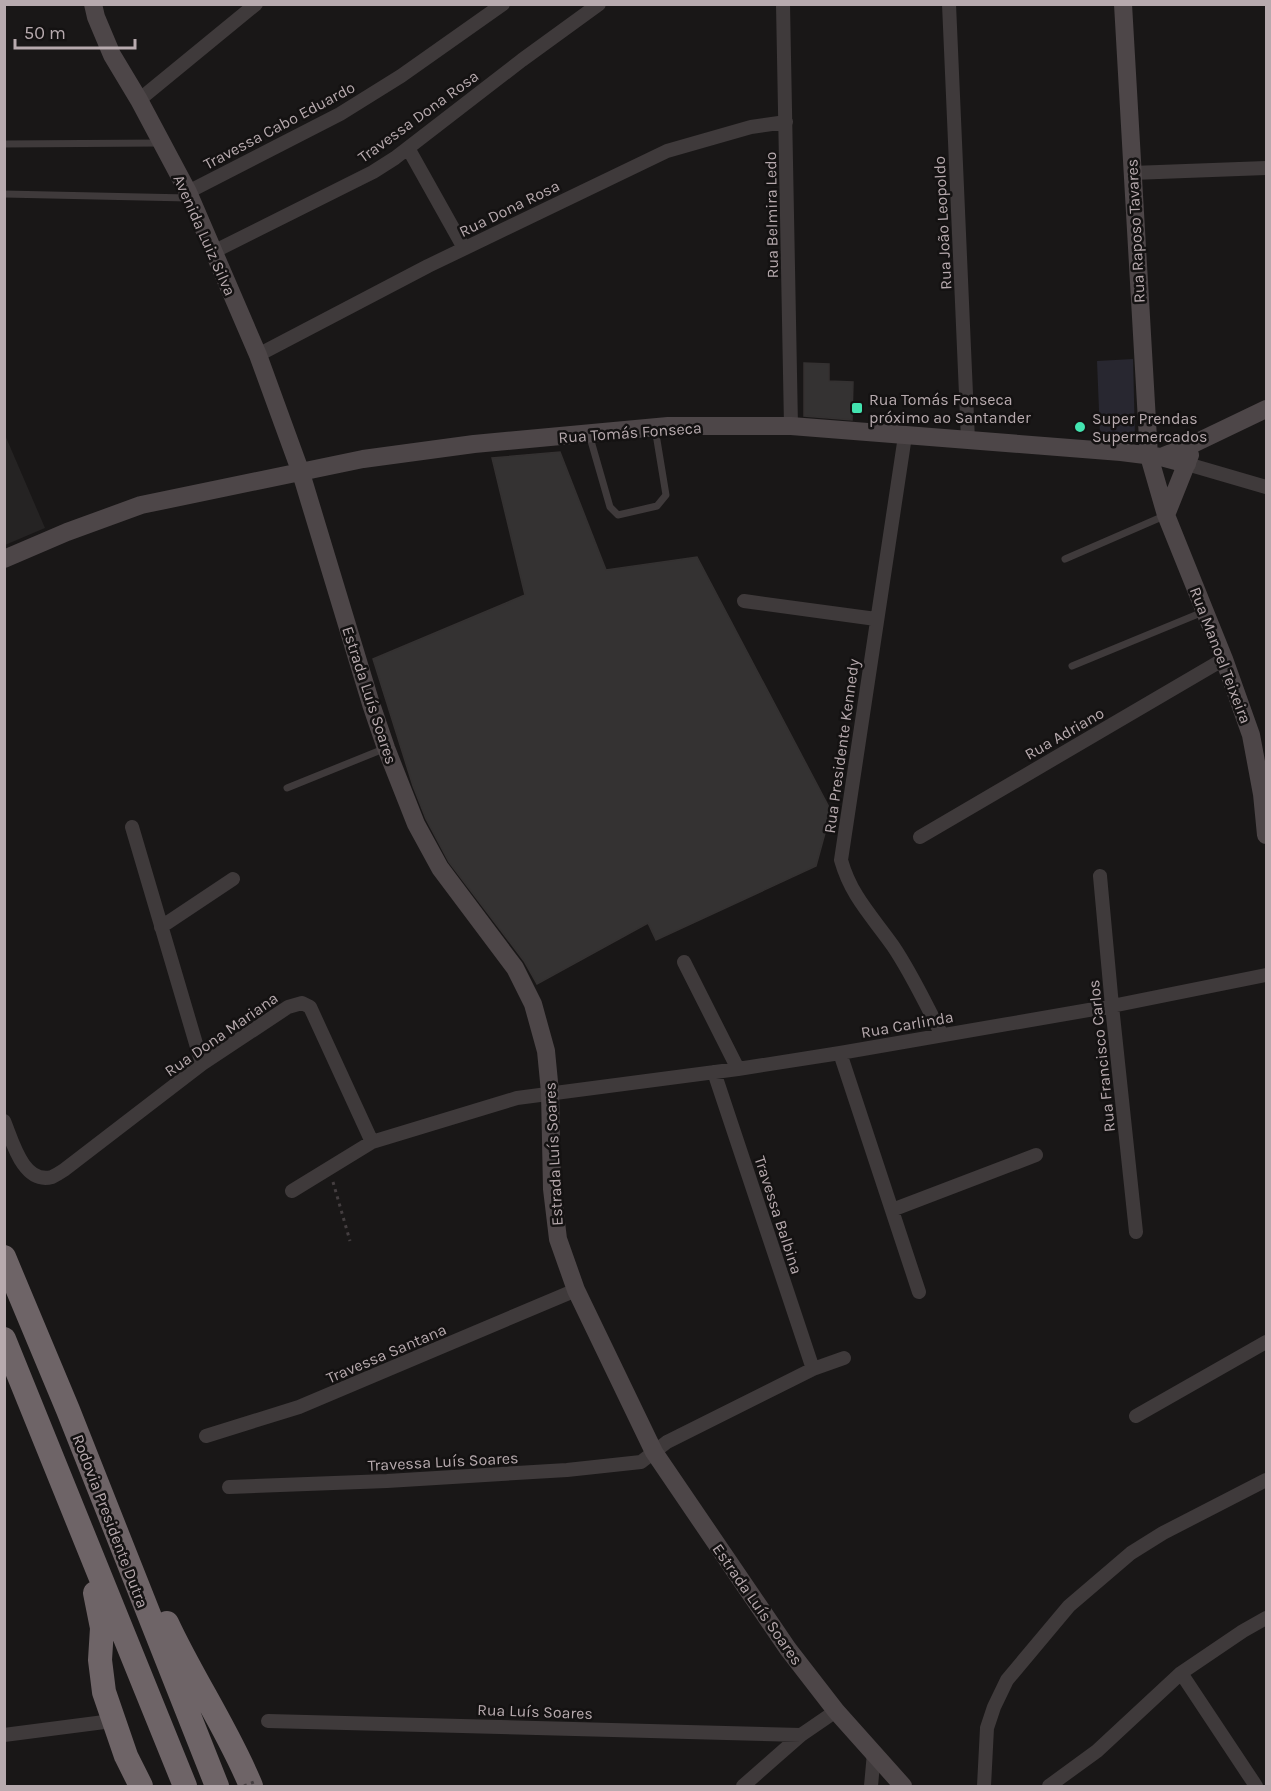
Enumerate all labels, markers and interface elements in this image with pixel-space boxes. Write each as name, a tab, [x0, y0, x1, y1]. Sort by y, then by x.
scale bar	[15, 12, 135, 50]
text: 50 m	[24, 22, 66, 44]
street label: Travessa Dona Rosa	[354, 66, 482, 167]
street label: Travessa Cabo Eduardo	[200, 77, 358, 173]
street label: Rua Belmira Ledo	[761, 151, 782, 279]
street label: Rua João Leopoldo	[930, 156, 955, 290]
street label: Rua Raposo Tavares	[1122, 158, 1149, 304]
street label: Avenida Luiz Silva	[169, 172, 240, 299]
street label: Rua Dona Rosa	[456, 176, 563, 241]
place label: Rua Tomás Fonseca próximo ao Santander	[869, 390, 1031, 427]
marker: Rua Tomás Fonseca próximo ao Santander	[850, 401, 864, 415]
place label: Super Prendas Supermercados	[1092, 409, 1207, 446]
street label: Rua Tomás Fonseca	[558, 418, 702, 447]
marker: Super Prendas Supermercados	[1073, 420, 1087, 434]
street label: Rua Manoel Teixeira	[1186, 584, 1255, 726]
street label: Estrada Luís Soares	[338, 624, 401, 767]
street label: Rua Presidente Kennedy	[820, 657, 863, 834]
street label: Rua Adriano	[1021, 703, 1107, 764]
street label: Rua Francisco Carlos	[1084, 979, 1119, 1133]
street label: Rua Dona Mariana	[161, 988, 282, 1081]
street label: Rua Carlinda	[859, 1007, 955, 1042]
street label: Estrada Luís Soares	[540, 1082, 567, 1226]
street label: Travessa Balbina	[750, 1154, 807, 1277]
street label: Travessa Santana	[323, 1320, 449, 1387]
street label: Rodovia Presidente Dutra	[69, 1432, 152, 1611]
street label: Travessa Luís Soares	[367, 1448, 519, 1475]
street label: Estrada Luís Soares	[709, 1540, 807, 1669]
street label: Rua Luís Soares	[477, 1700, 593, 1723]

